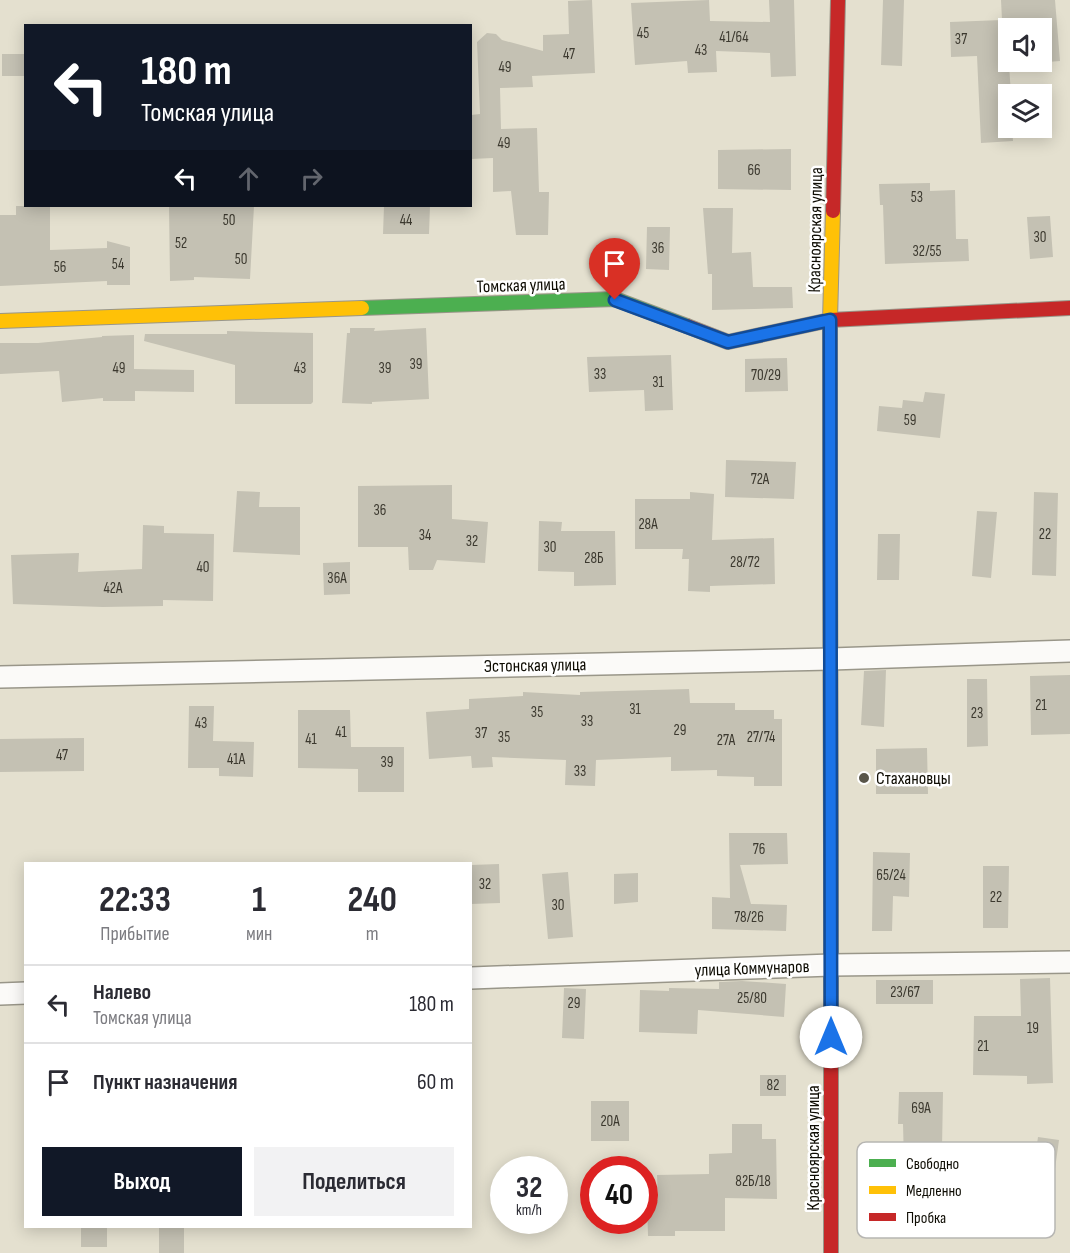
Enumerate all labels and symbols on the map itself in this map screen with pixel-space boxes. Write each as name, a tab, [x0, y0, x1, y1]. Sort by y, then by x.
house number: 45	[637, 24, 649, 43]
house number: 41/64	[719, 28, 749, 47]
house number: 37	[955, 30, 967, 49]
house number: 43	[695, 41, 707, 60]
house number: 47	[563, 45, 575, 64]
house number: 49	[499, 58, 511, 77]
house number: 49	[498, 134, 510, 153]
house number: 66	[747, 161, 761, 180]
street label: Красноярская улица	[804, 167, 827, 293]
house number: 53	[911, 188, 923, 207]
house number: 50	[223, 211, 235, 230]
house number: 44	[400, 211, 412, 230]
house number: 30	[1034, 228, 1046, 247]
house number: 52	[175, 234, 187, 253]
pin	[589, 238, 640, 300]
house number: 36	[652, 239, 664, 258]
house number: 32/55	[912, 242, 942, 261]
house number: 50	[235, 250, 247, 269]
house number: 54	[112, 255, 124, 274]
house number: 56	[54, 258, 66, 277]
street label: Томская улица	[476, 273, 566, 298]
house number: 39	[410, 355, 422, 374]
house number: 49	[113, 359, 125, 378]
house number: 43	[294, 359, 306, 378]
house number: 39	[379, 359, 391, 378]
house number: 33	[594, 365, 606, 384]
house number: 70/29	[751, 366, 781, 385]
house number: 31	[652, 373, 665, 392]
house number: 59	[904, 411, 916, 430]
house number: 72А	[751, 470, 770, 489]
house number: 36	[374, 501, 386, 520]
house number: 28А	[638, 515, 658, 534]
house number: 22	[1039, 525, 1051, 544]
house number: 34	[419, 526, 431, 545]
house number: 32	[466, 532, 478, 551]
house number: 30	[544, 538, 556, 557]
house number: 28Б	[584, 549, 604, 568]
house number: 28/72	[730, 553, 760, 572]
house number: 40	[197, 558, 209, 577]
house number: 36А	[327, 569, 347, 588]
house number: 42А	[104, 579, 123, 598]
street label: Эстонская улица	[483, 654, 587, 677]
house number: 21	[1035, 696, 1047, 715]
house number: 31	[629, 700, 642, 719]
house number: 35	[531, 703, 543, 722]
house number: 23	[971, 704, 983, 723]
house number: 33	[581, 712, 593, 731]
house number: 43	[195, 714, 207, 733]
house number: 29	[674, 721, 686, 740]
house number: 41	[335, 723, 348, 742]
house number: 37	[475, 724, 487, 743]
house number: 35	[498, 728, 510, 747]
house number: 27/74	[747, 728, 775, 747]
house number: 41	[305, 730, 318, 749]
house number: 27А	[717, 731, 736, 750]
house number: 47	[56, 746, 68, 765]
house number: 41А	[227, 750, 246, 769]
house number: 39	[381, 753, 393, 772]
house number: 33	[574, 762, 586, 781]
place label: Стахановцы	[876, 768, 951, 789]
marker: Стахановцы	[857, 771, 871, 785]
house number: 76	[753, 840, 765, 859]
house number: 65/24	[876, 866, 906, 885]
house number: 32	[479, 875, 491, 894]
house number: 22	[990, 888, 1002, 907]
house number: 30	[552, 896, 564, 915]
house number: 78/26	[734, 908, 764, 927]
street label: улица Коммунаров	[694, 956, 810, 981]
house number: 23/67	[890, 983, 920, 1002]
house number: 25/80	[737, 989, 767, 1008]
house number: 29	[568, 994, 580, 1013]
position arrow	[799, 1005, 863, 1069]
house number: 19	[1027, 1019, 1039, 1038]
house number: 21	[977, 1037, 989, 1056]
house number: 82	[767, 1076, 779, 1095]
street label: Красноярская улица	[803, 1085, 824, 1211]
house number: 69А	[911, 1099, 931, 1118]
house number: 20А	[600, 1112, 620, 1131]
legend	[857, 1142, 1055, 1238]
text: Свободно	[906, 1155, 959, 1174]
speed limit sign: 40	[580, 1156, 658, 1234]
house number: 82Б/18	[735, 1172, 771, 1191]
text: Медленно	[906, 1182, 962, 1201]
text: Пробка	[906, 1209, 946, 1228]

